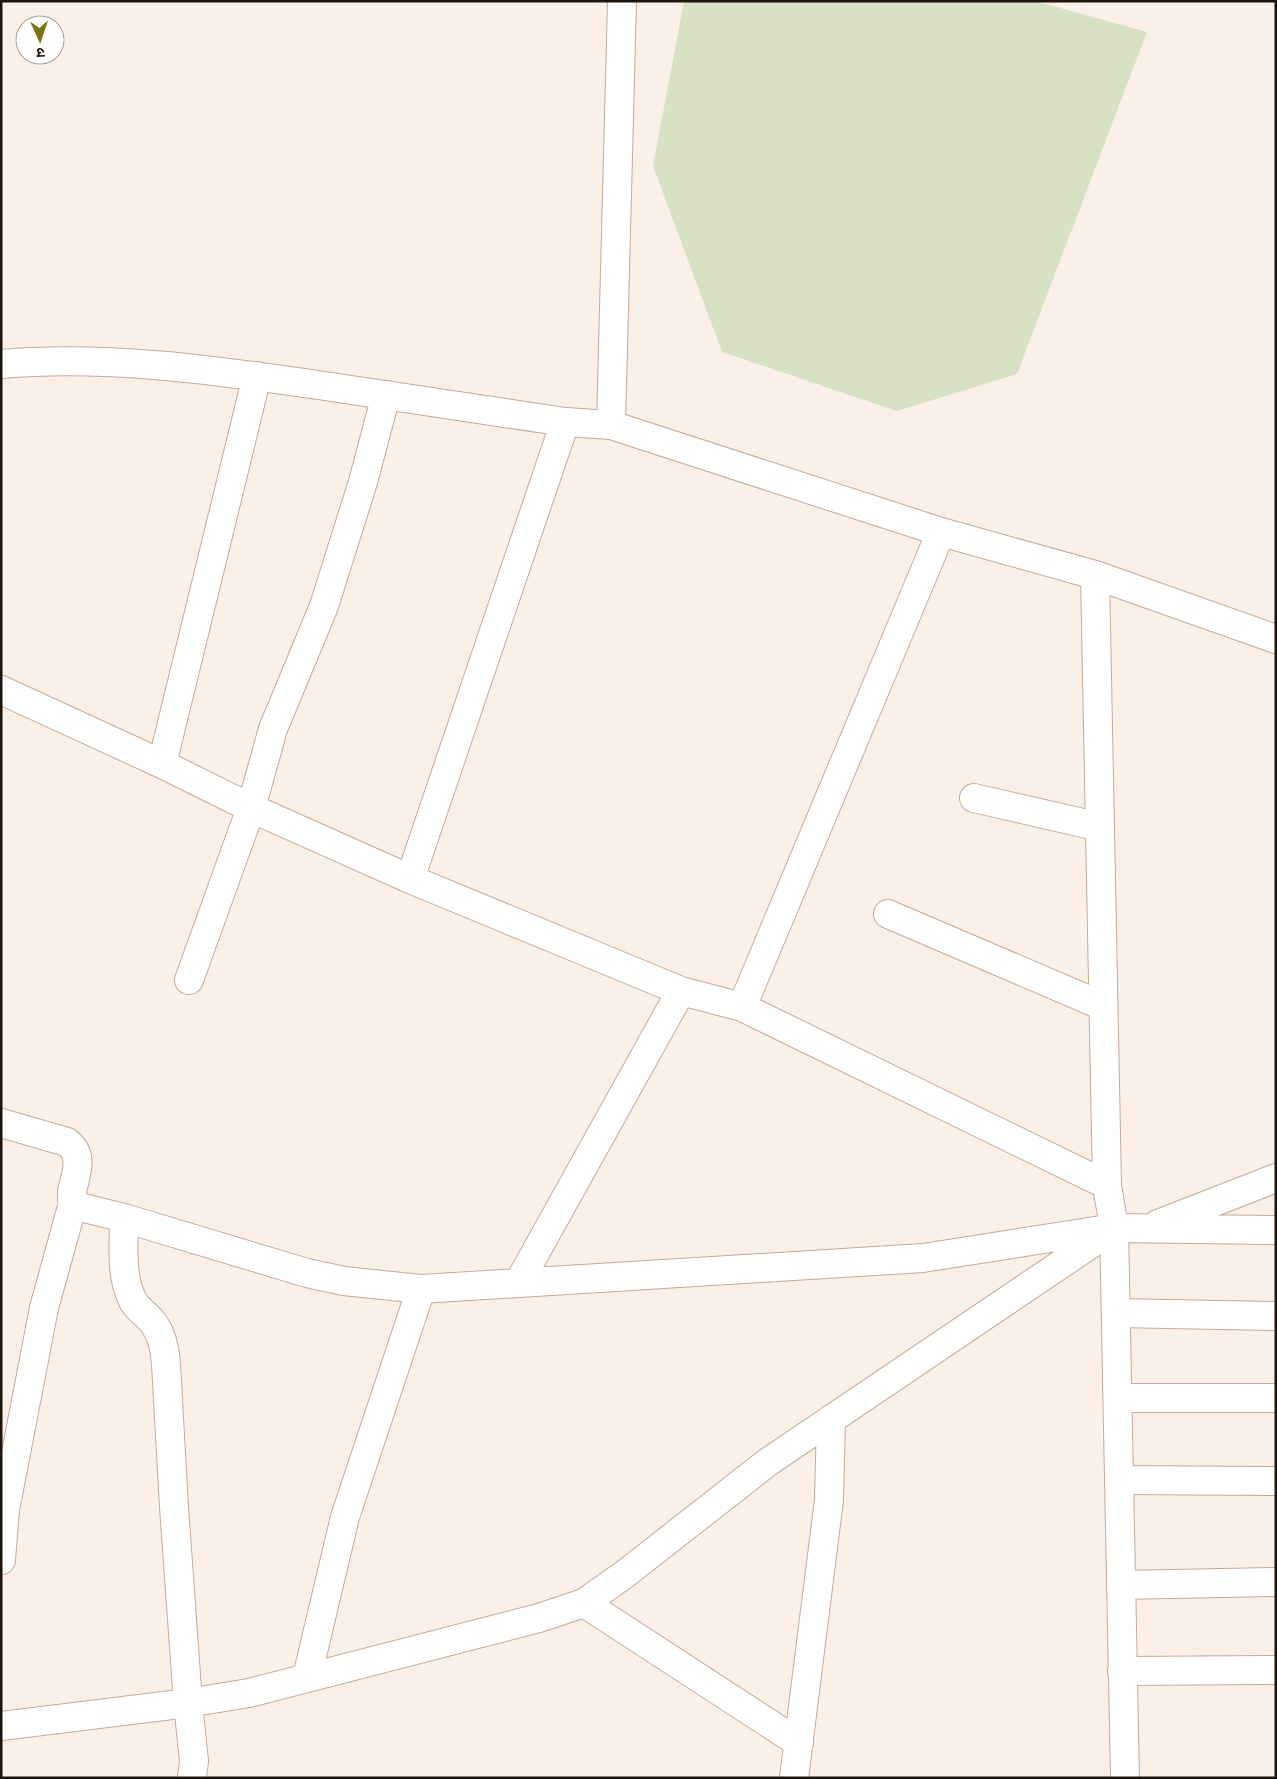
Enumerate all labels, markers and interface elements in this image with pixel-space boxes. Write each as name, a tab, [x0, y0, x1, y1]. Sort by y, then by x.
north arrow	[15, 15, 65, 65]
text: उ	[35, 45, 45, 61]

